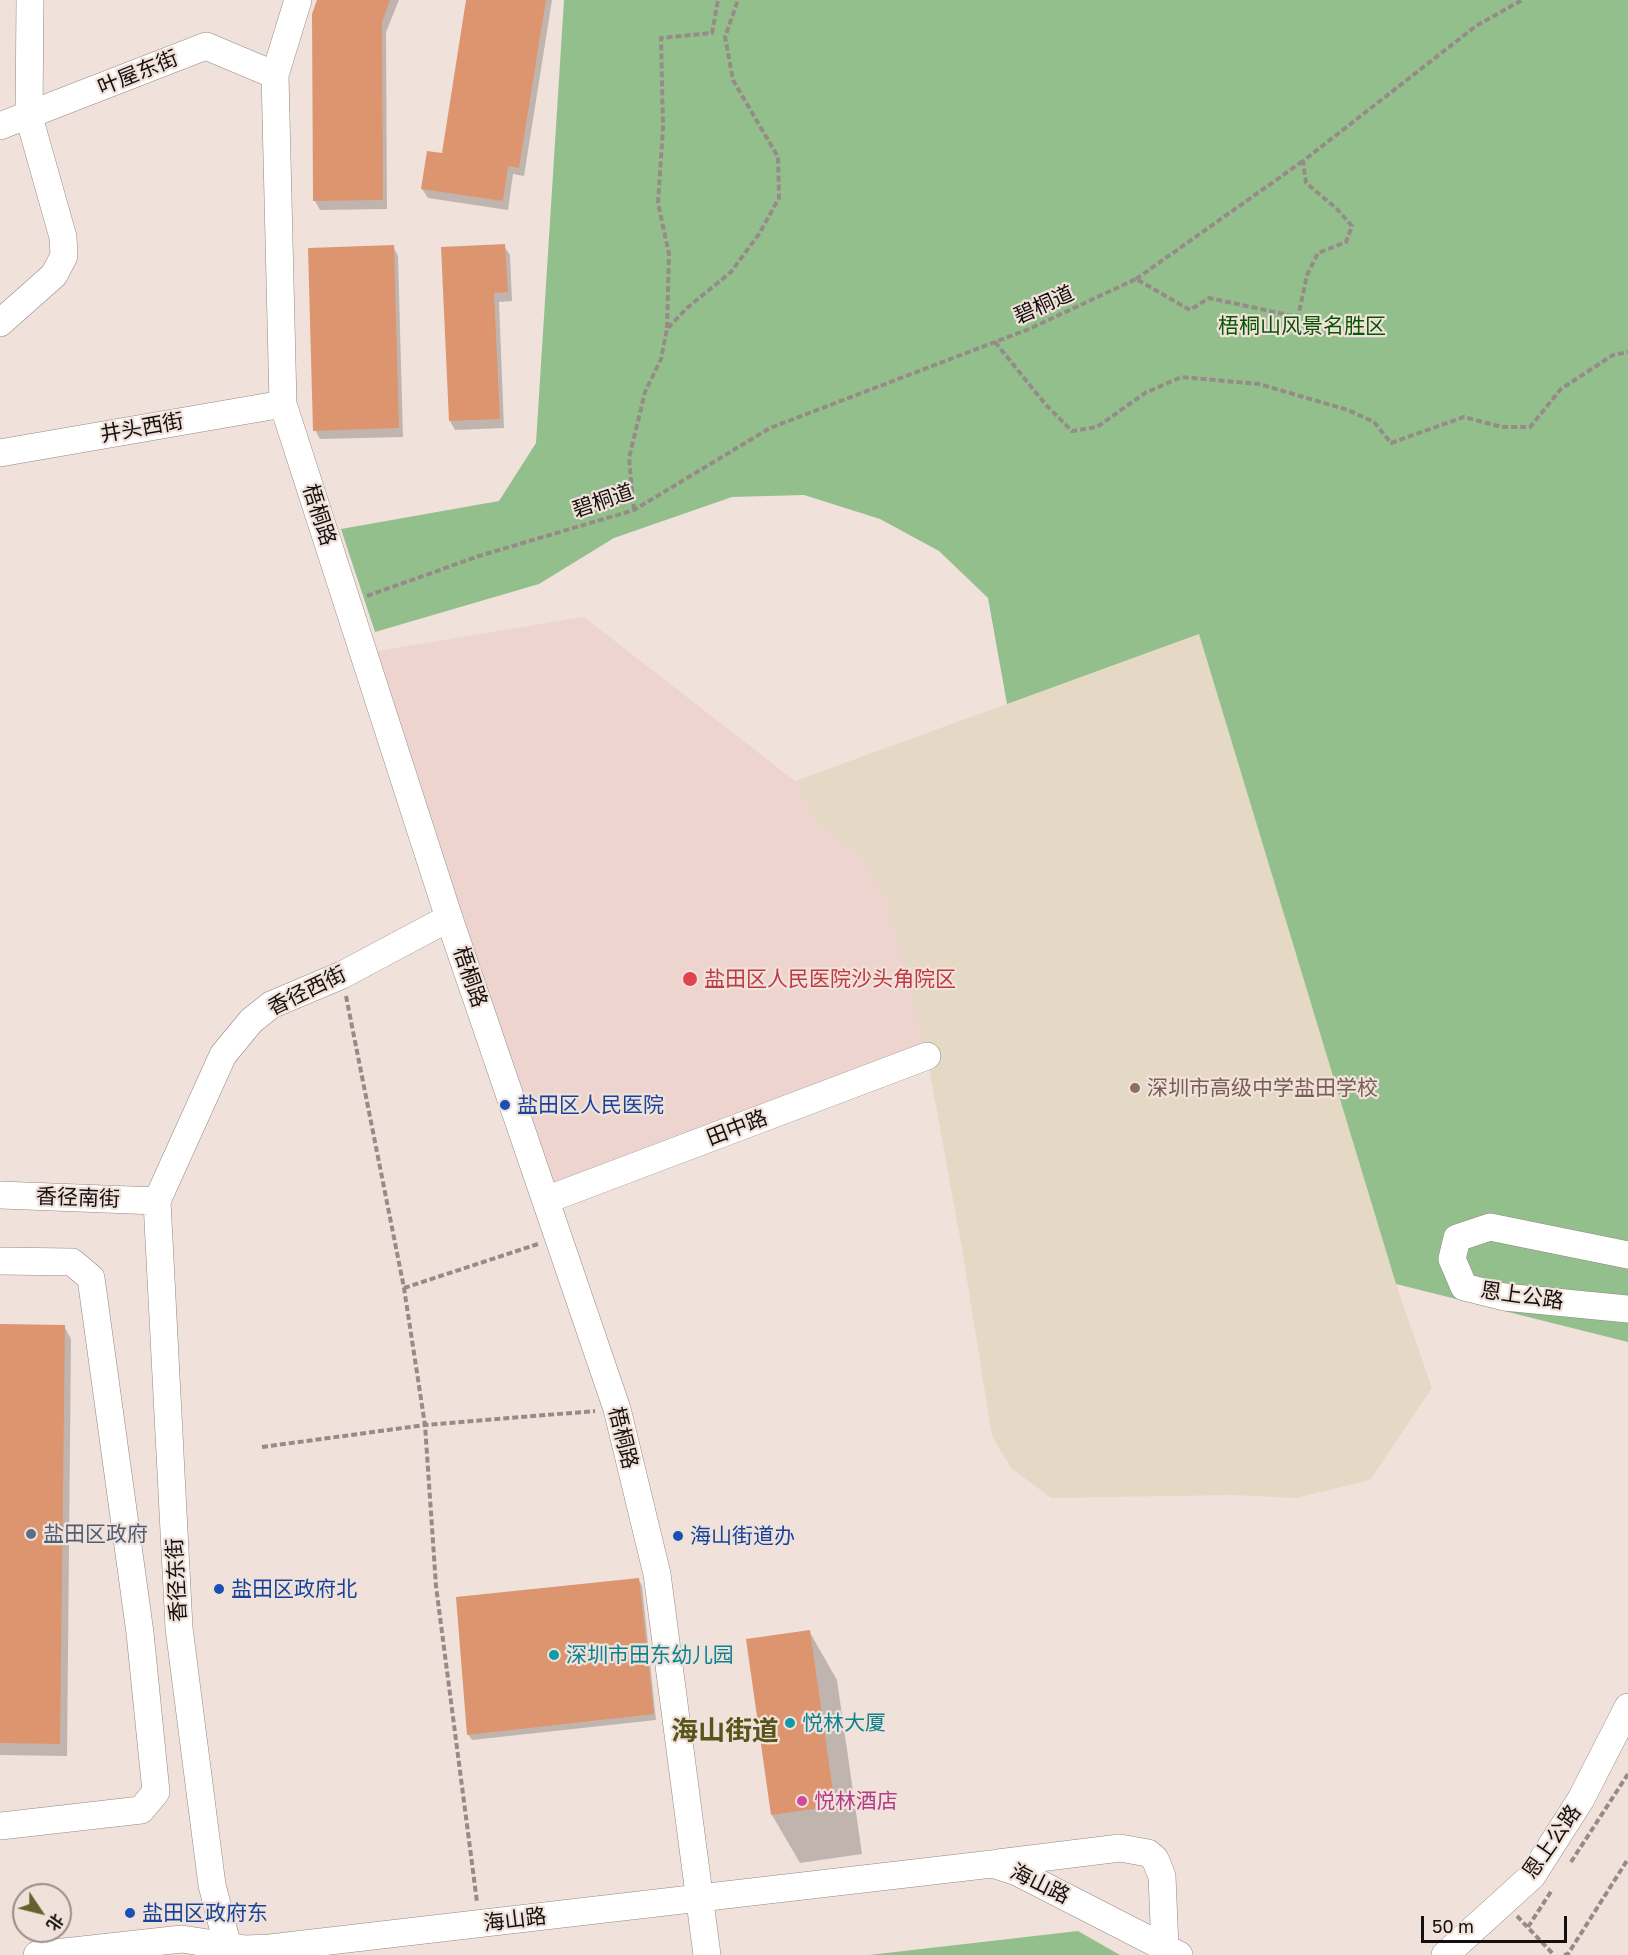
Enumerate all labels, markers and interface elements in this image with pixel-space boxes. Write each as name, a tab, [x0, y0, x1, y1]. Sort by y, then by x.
street label: 叶屋东街	[94, 46, 182, 100]
street label: 碧桐道	[1010, 281, 1078, 329]
park label: 梧桐山风景名胜区	[1218, 313, 1386, 339]
street label: 井头西街	[98, 408, 186, 448]
street label: 碧桐道	[569, 479, 637, 523]
street label: 梧桐路	[297, 481, 341, 549]
street label: 梧桐路	[448, 943, 492, 1011]
street label: 香径西街	[264, 961, 350, 1021]
place label: 盐田区人民医院沙头角院区	[704, 966, 956, 992]
marker: 盐田区人民医院沙头角院区	[681, 970, 699, 988]
place label: 深圳市高级中学盐田学校	[1147, 1075, 1378, 1101]
marker: 深圳市高级中学盐田学校	[1128, 1081, 1142, 1095]
place label: 盐田区人民医院	[517, 1092, 664, 1118]
marker: 盐田区人民医院	[498, 1098, 512, 1112]
street label: 田中路	[703, 1105, 771, 1151]
street label: 香径南街	[36, 1184, 120, 1212]
street label: 恩上公路	[1479, 1278, 1565, 1314]
street label: 梧桐路	[603, 1404, 643, 1472]
place label: 盐田区政府	[43, 1521, 148, 1547]
place label: 海山街道办	[690, 1523, 795, 1549]
marker: 盐田区政府	[24, 1527, 38, 1541]
marker: 海山街道办	[671, 1529, 685, 1543]
street label: 香径东街	[162, 1537, 192, 1623]
place label: 盐田区政府北	[231, 1576, 357, 1602]
marker: 盐田区政府北	[212, 1582, 226, 1596]
place label: 深圳市田东幼儿园	[566, 1642, 734, 1668]
marker: 深圳市田东幼儿园	[547, 1648, 561, 1662]
place label: 悦林大厦	[802, 1710, 886, 1736]
district label: 海山街道	[671, 1715, 779, 1747]
marker: 悦林大厦	[783, 1716, 797, 1730]
place label: 悦林酒店	[814, 1788, 898, 1814]
marker: 悦林酒店	[795, 1794, 809, 1808]
street label: 恩上公路	[1518, 1800, 1586, 1884]
street label: 海山路	[1006, 1859, 1074, 1909]
north arrow	[12, 1883, 72, 1943]
place label: 盐田区政府东	[142, 1900, 268, 1926]
street label: 海山路	[482, 1904, 548, 1936]
scale bar	[1424, 1904, 1570, 1942]
marker: 盐田区政府东	[123, 1906, 137, 1920]
text: 北	[42, 1910, 68, 1934]
text: 50 m	[1432, 1915, 1474, 1937]

